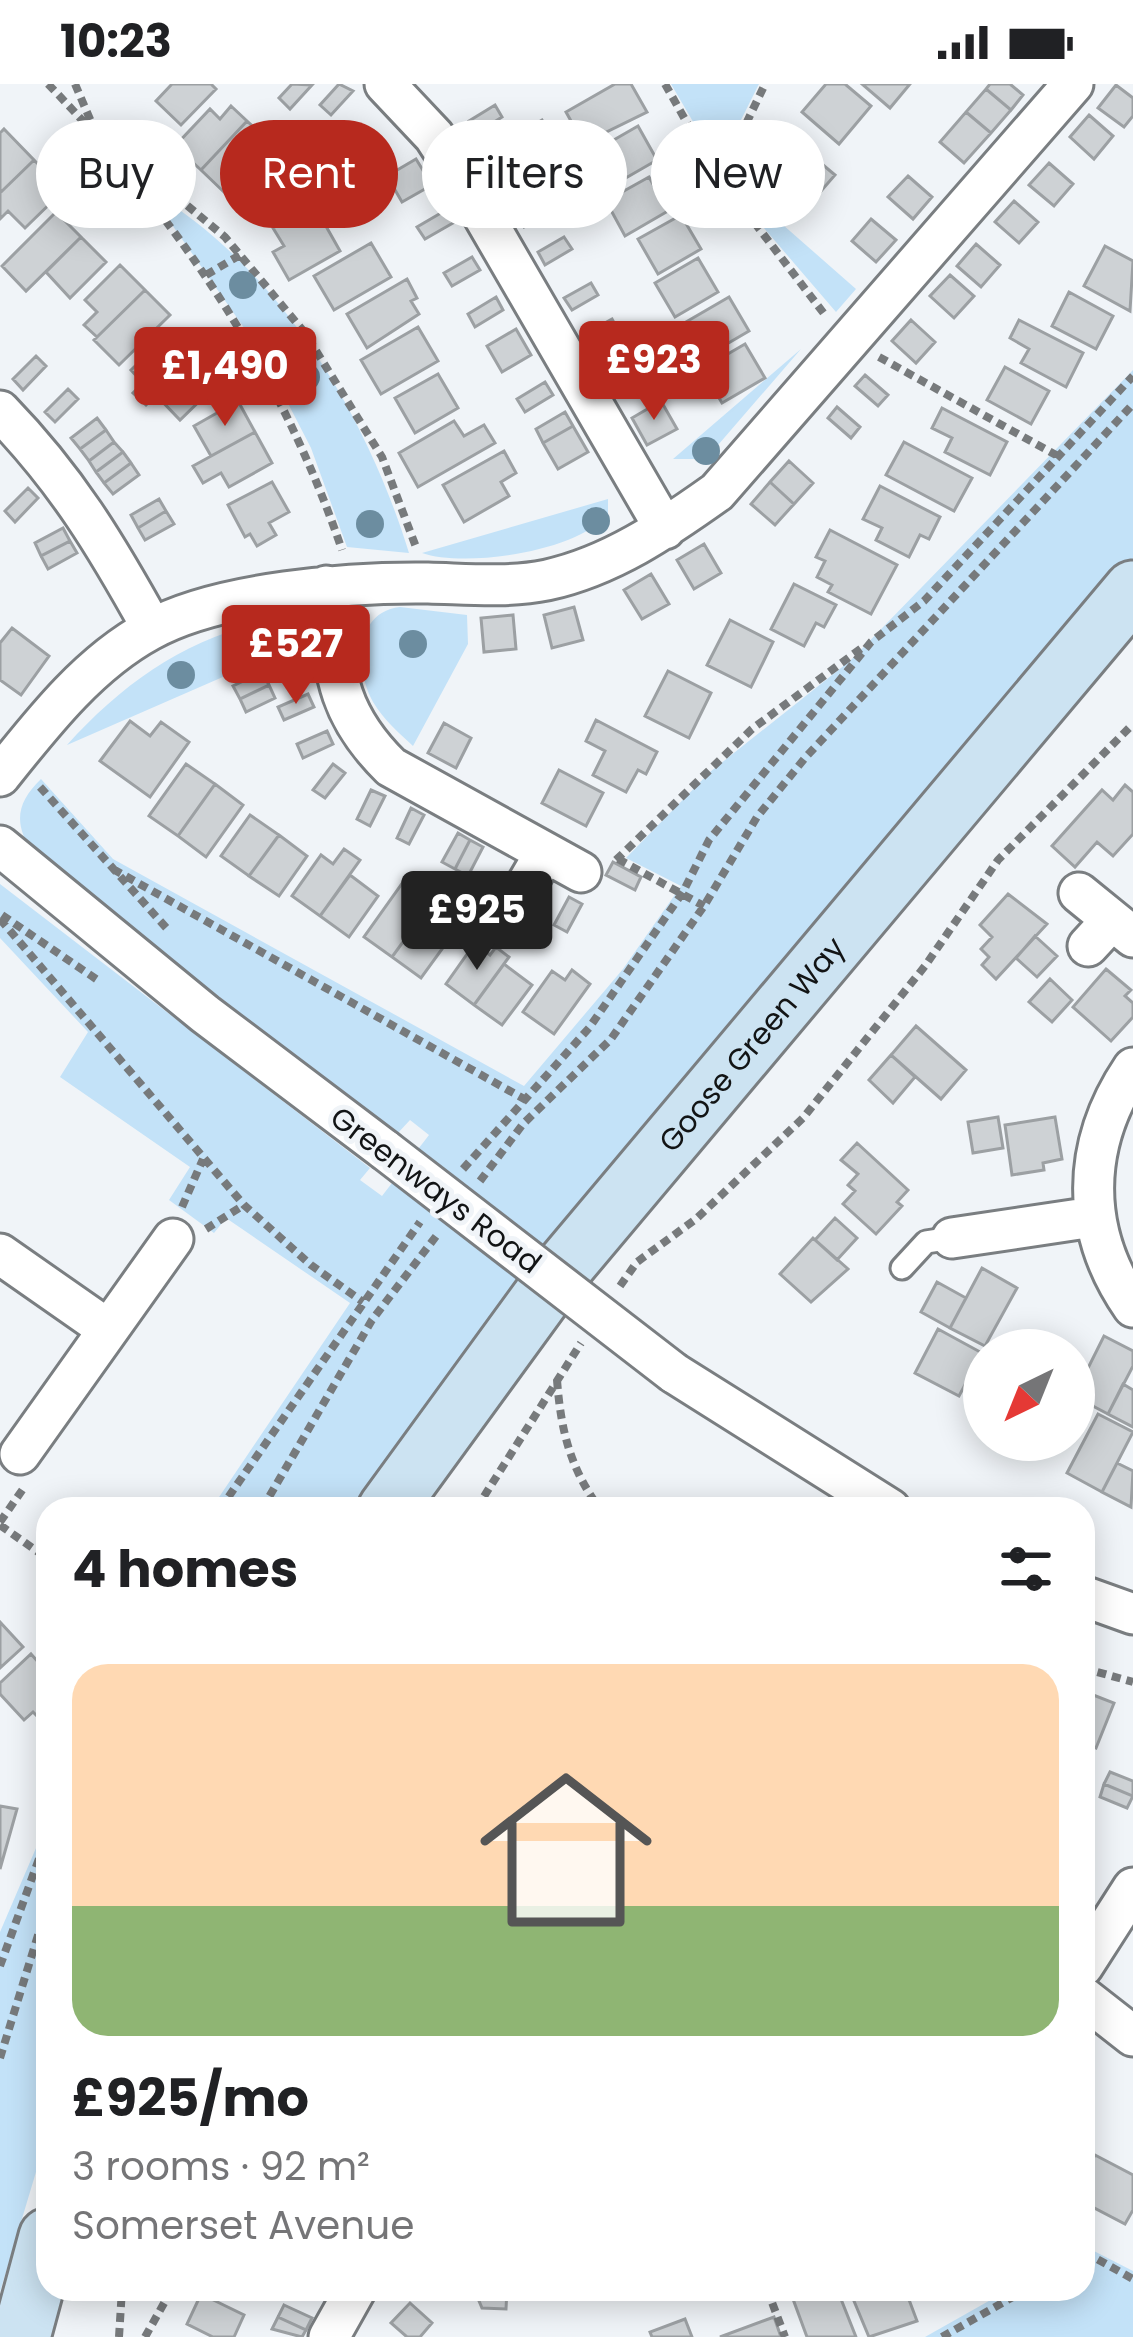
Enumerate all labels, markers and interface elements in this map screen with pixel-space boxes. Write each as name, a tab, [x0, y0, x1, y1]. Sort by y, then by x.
text: 10:23	[60, 10, 172, 73]
chip: Buy	[36, 120, 196, 228]
chip: Rent	[220, 120, 398, 228]
chip: Filters	[422, 120, 627, 228]
chip: New	[651, 120, 825, 228]
pin: £923	[583, 321, 725, 423]
pin: £1,490	[127, 327, 323, 429]
text: £923	[606, 332, 702, 387]
text: £1,490	[161, 338, 289, 393]
pin: £527	[225, 605, 367, 707]
text: £527	[249, 616, 343, 671]
pin: £925	[406, 871, 548, 973]
text: £925	[428, 882, 526, 937]
street label: Goose Green Way	[648, 927, 855, 1161]
street label: Greenways Road	[321, 1096, 551, 1284]
north arrow	[963, 1329, 1095, 1461]
map controls	[963, 1329, 1095, 1461]
text: 4 homes	[72, 1533, 298, 1605]
icon: filters	[993, 1536, 1059, 1602]
icon: home	[458, 1742, 674, 1958]
text: £925/mo	[72, 2062, 309, 2134]
text: 3 rooms · 92 m²	[72, 2139, 370, 2194]
text: Somerset Avenue	[72, 2198, 414, 2253]

